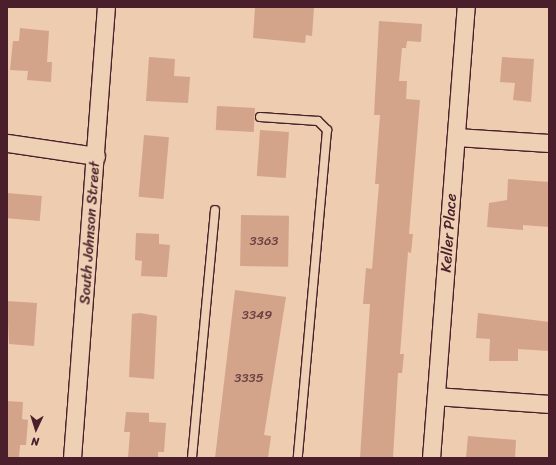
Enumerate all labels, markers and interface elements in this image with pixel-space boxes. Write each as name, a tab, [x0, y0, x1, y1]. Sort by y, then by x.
street label: South Johnson Street	[76, 161, 104, 305]
street label: Keller Place	[437, 193, 461, 273]
house number: 3363	[250, 233, 278, 249]
house number: 3349	[242, 307, 272, 323]
house number: 3335	[234, 370, 264, 386]
north arrow	[16, 409, 56, 449]
text: N	[31, 432, 40, 451]

